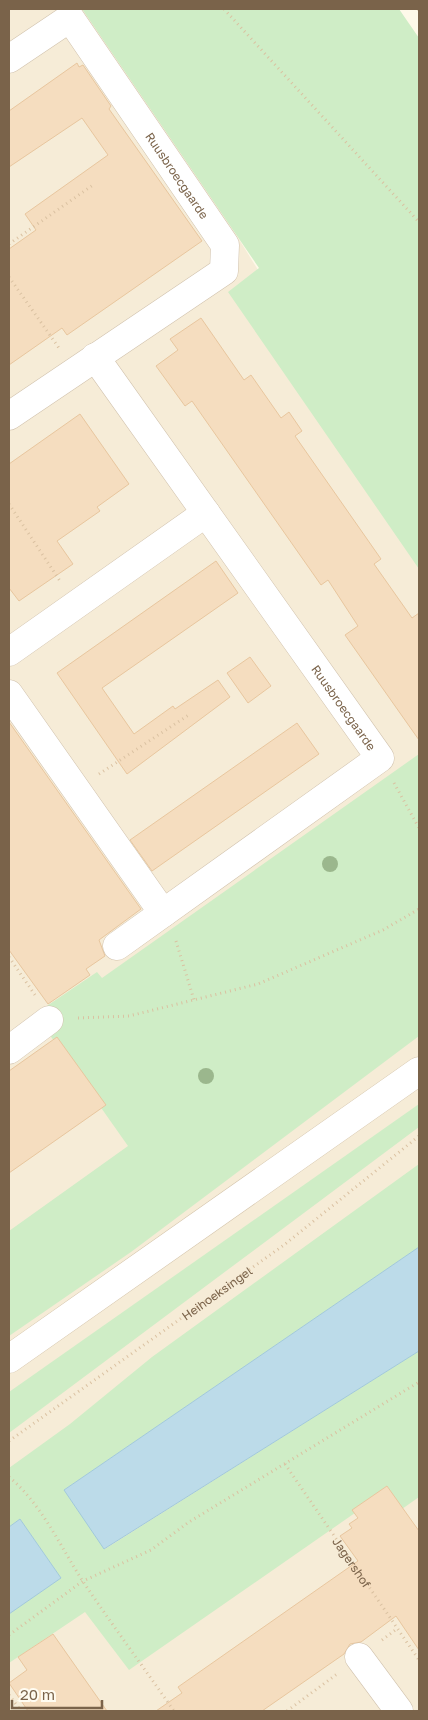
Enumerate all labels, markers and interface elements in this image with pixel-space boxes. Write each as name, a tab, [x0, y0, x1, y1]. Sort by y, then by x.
street label: Ruusbroecgaarde	[143, 129, 212, 221]
street label: Ruusbroecgaarde	[309, 662, 380, 753]
street label: Heihoeksingel	[179, 1263, 255, 1323]
street label: Jagershof	[330, 1534, 375, 1591]
scale bar	[12, 1678, 102, 1710]
text: 20 m	[20, 1685, 55, 1703]

